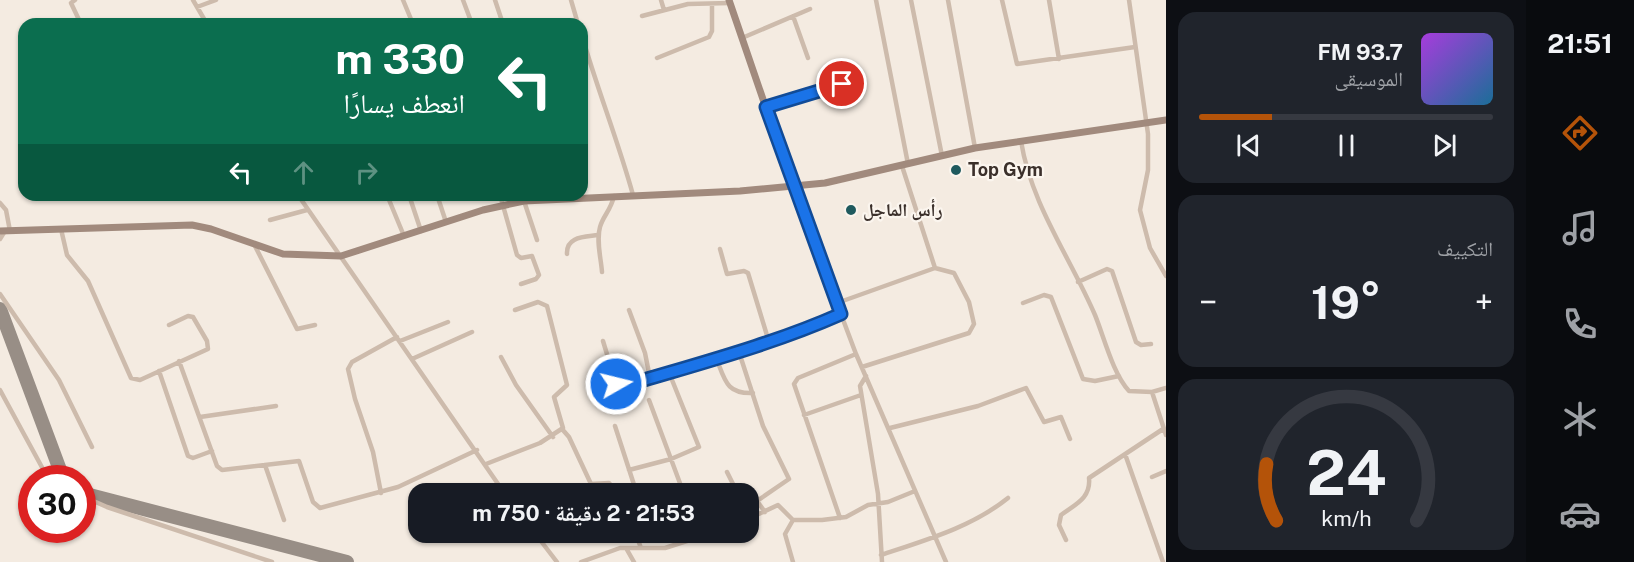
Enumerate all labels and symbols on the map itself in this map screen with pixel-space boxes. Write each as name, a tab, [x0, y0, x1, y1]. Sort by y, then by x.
pin	[816, 58, 867, 109]
place label: Top Gym	[968, 159, 1043, 180]
marker: Top Gym	[949, 163, 963, 177]
place label: رأس الماجل	[863, 199, 943, 221]
marker: رأس الماجل	[844, 203, 858, 217]
position arrow	[584, 352, 648, 416]
speed limit sign: 30	[18, 465, 96, 543]

